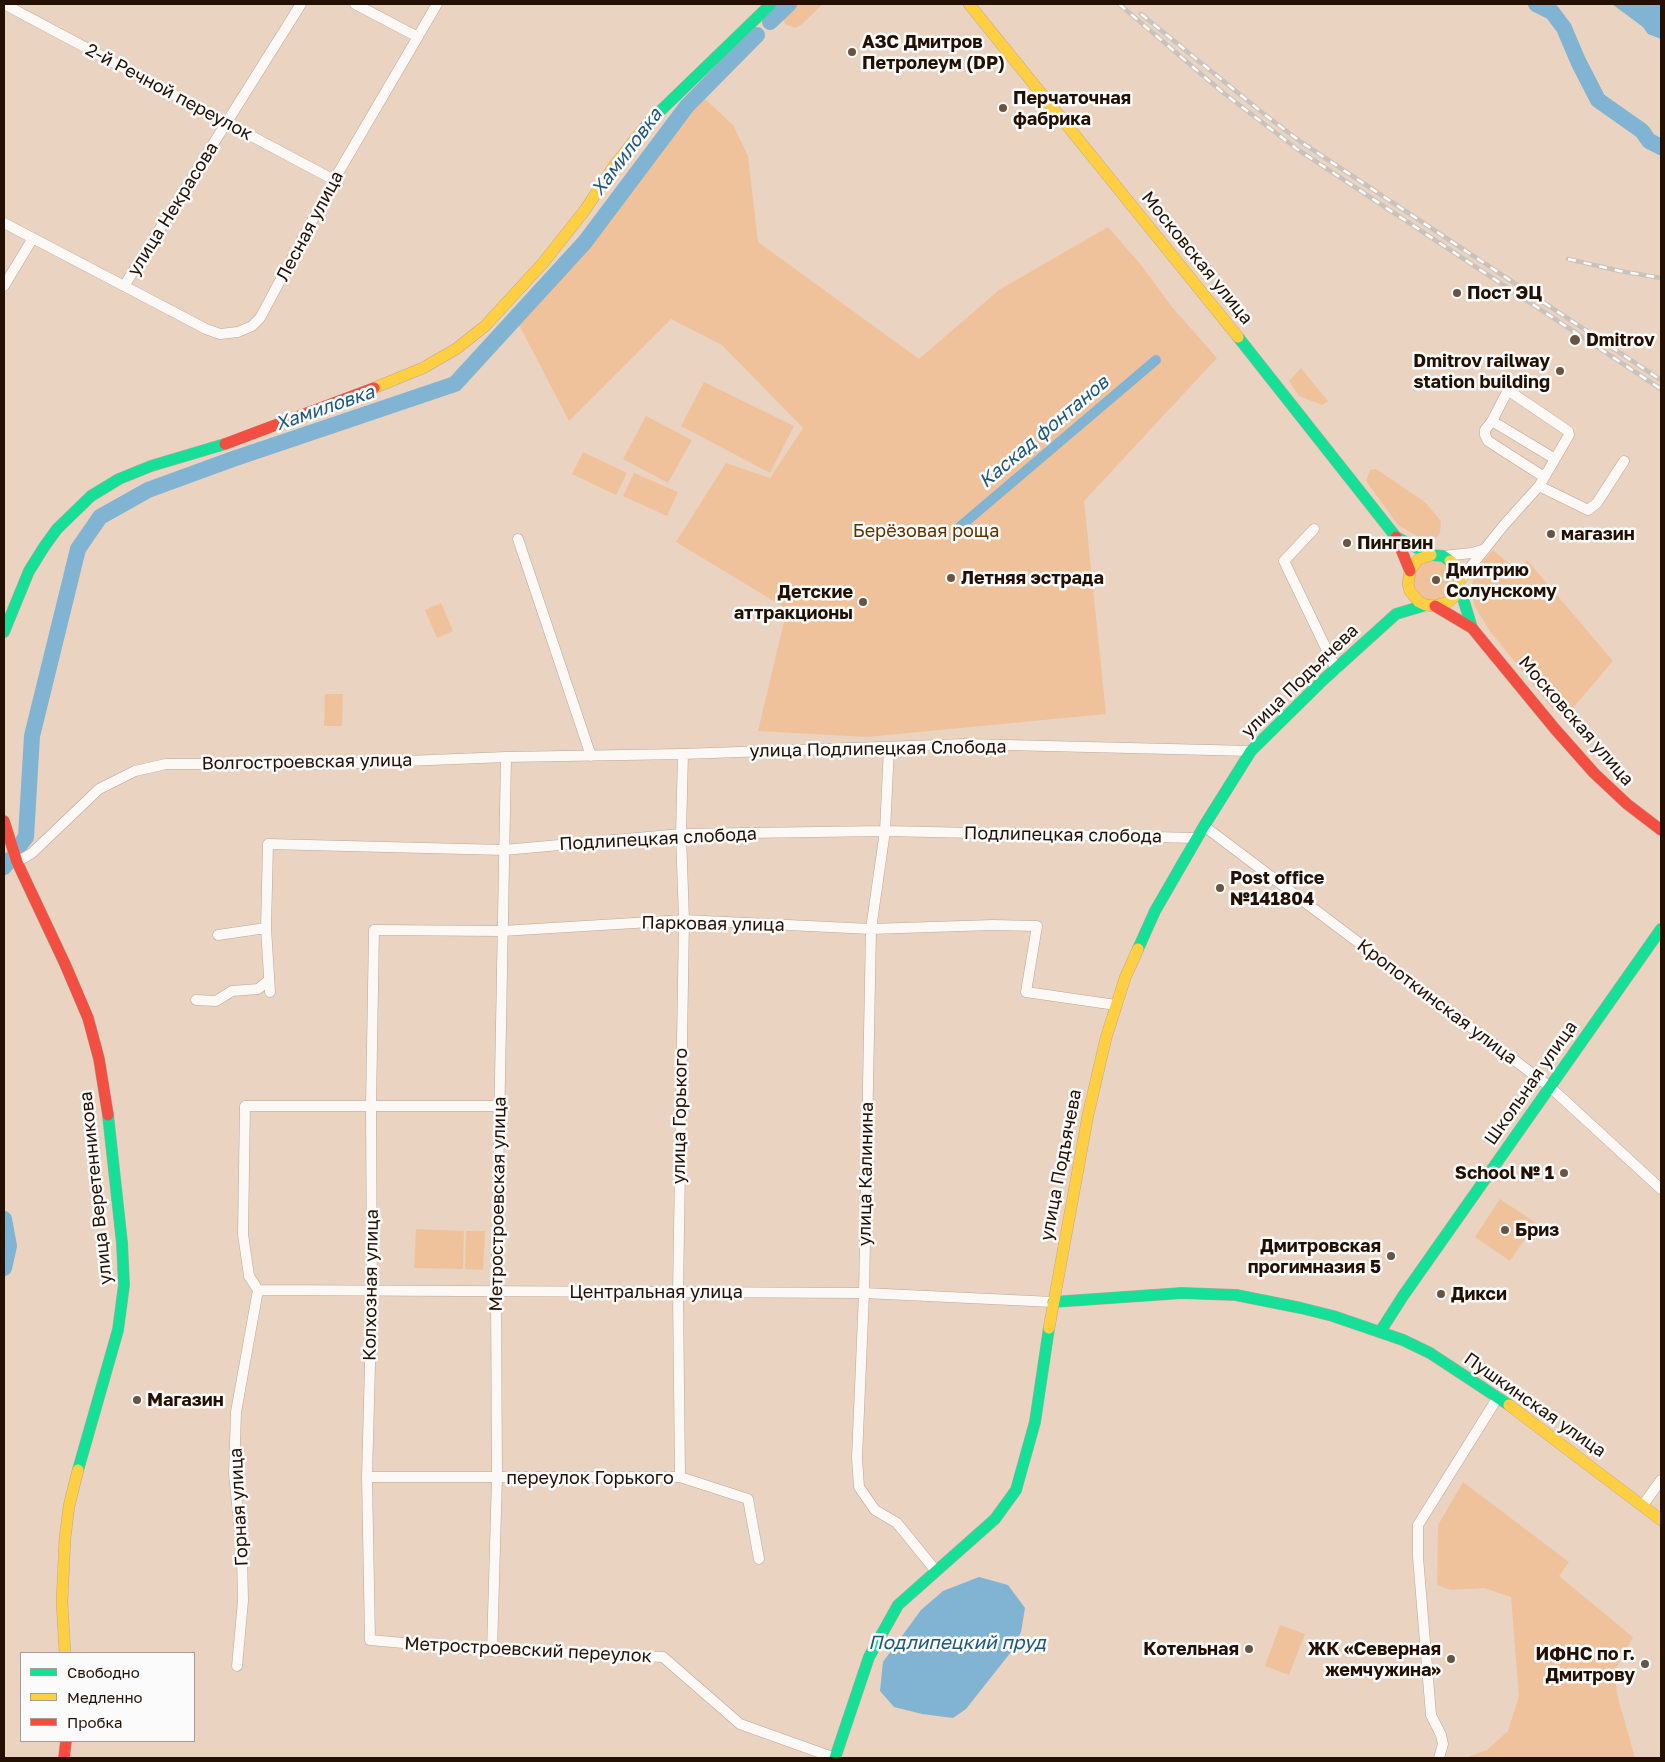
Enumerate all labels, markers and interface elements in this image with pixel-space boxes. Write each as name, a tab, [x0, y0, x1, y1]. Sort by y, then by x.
place label: АЗС Дмитров Петролеум (DP)	[862, 31, 1005, 74]
street label: 2-й Речной переулок	[82, 39, 256, 145]
marker: АЗС Дмитров Петролеум (DP)	[846, 46, 858, 58]
place label: Перчаточная фабрика	[1013, 87, 1131, 130]
marker: Перчаточная фабрика	[997, 102, 1009, 114]
water label: Хамиловка	[587, 104, 667, 200]
street label: улица Некрасова	[123, 138, 223, 280]
street label: Лесная улица	[272, 167, 348, 285]
street label: Московская улица	[1137, 187, 1257, 329]
place label: Пост ЭЦ	[1467, 282, 1542, 304]
marker: Пост ЭЦ	[1451, 287, 1463, 299]
place label: Dmitrov	[1586, 329, 1655, 351]
marker: Dmitrov	[1568, 333, 1582, 347]
place label: Dmitrov railway station building	[1413, 350, 1550, 392]
marker: Dmitrov railway station building	[1554, 365, 1566, 377]
water label: Каскад фонтанов	[974, 371, 1114, 493]
water label: Хамиловка	[273, 380, 377, 436]
park label: Берёзовая роща	[853, 520, 999, 542]
place label: магазин	[1561, 523, 1635, 545]
marker: магазин	[1545, 528, 1557, 540]
place label: Пингвин	[1357, 532, 1433, 554]
marker: Пингвин	[1341, 537, 1353, 549]
place label: Дмитрию Солунскому	[1446, 559, 1557, 602]
place label: Летняя эстрада	[961, 567, 1104, 589]
marker: Летняя эстрада	[945, 572, 957, 584]
marker: Дмитрию Солунскому	[1430, 574, 1442, 586]
place label: Детские аттракционы	[734, 581, 853, 624]
marker: Детские аттракционы	[857, 596, 869, 608]
street label: улица Подъячева	[1237, 620, 1363, 742]
street label: Московская улица	[1514, 652, 1638, 790]
street label: улица Подлипецкая Слобода	[749, 736, 1007, 762]
street label: Волгостроевская улица	[201, 749, 413, 775]
street label: Подлипецкая слобода	[964, 822, 1162, 848]
street label: Подлипецкая слобода	[559, 823, 757, 855]
place label: Post office №141804	[1230, 867, 1324, 910]
marker: Post office №141804	[1214, 882, 1226, 894]
street label: Парковая улица	[641, 912, 785, 936]
street label: Кропоткинская улица	[1353, 935, 1521, 1069]
street label: Школьная улица	[1480, 1017, 1582, 1149]
street label: улица Горького	[668, 1048, 692, 1184]
street label: улица Подъячева	[1036, 1087, 1086, 1243]
street label: улица Веретенникова	[75, 1090, 117, 1286]
street label: Метростроевская улица	[485, 1096, 511, 1312]
street label: улица Калинина	[854, 1102, 878, 1246]
place label: School № 1	[1455, 1162, 1554, 1184]
marker: School № 1	[1558, 1167, 1570, 1179]
street label: Колхозная улица	[359, 1209, 383, 1361]
place label: Бриз	[1515, 1219, 1559, 1241]
marker: Бриз	[1499, 1224, 1511, 1236]
place label: Дмитровская прогимназия 5	[1248, 1235, 1381, 1278]
marker: Дмитровская прогимназия 5	[1385, 1250, 1397, 1262]
street label: Центральная улица	[569, 1281, 743, 1303]
place label: Дикси	[1451, 1283, 1507, 1305]
marker: Дикси	[1435, 1288, 1447, 1300]
street label: Пушкинская улица	[1460, 1348, 1610, 1462]
place label: Магазин	[147, 1389, 224, 1411]
marker: Магазин	[131, 1394, 143, 1406]
street label: Горная улица	[225, 1447, 253, 1567]
street label: переулок Горького	[506, 1467, 674, 1489]
water label: Подлипецкий пруд	[868, 1632, 1046, 1654]
street label: Метростроевский переулок	[404, 1633, 652, 1667]
place label: Котельная	[1143, 1638, 1239, 1660]
place label: ЖК «Северная жемчужина»	[1308, 1638, 1441, 1680]
marker: Котельная	[1243, 1643, 1255, 1655]
place label: ИФНС по г. Дмитрову	[1536, 1643, 1635, 1686]
legend	[20, 1652, 195, 1742]
marker: ЖК «Северная жемчужина»	[1445, 1653, 1457, 1665]
marker: ИФНС по г. Дмитрову	[1639, 1658, 1651, 1670]
text: Свободно	[67, 1663, 140, 1681]
text: Медленно	[67, 1688, 143, 1706]
text: Пробка	[67, 1713, 122, 1731]

